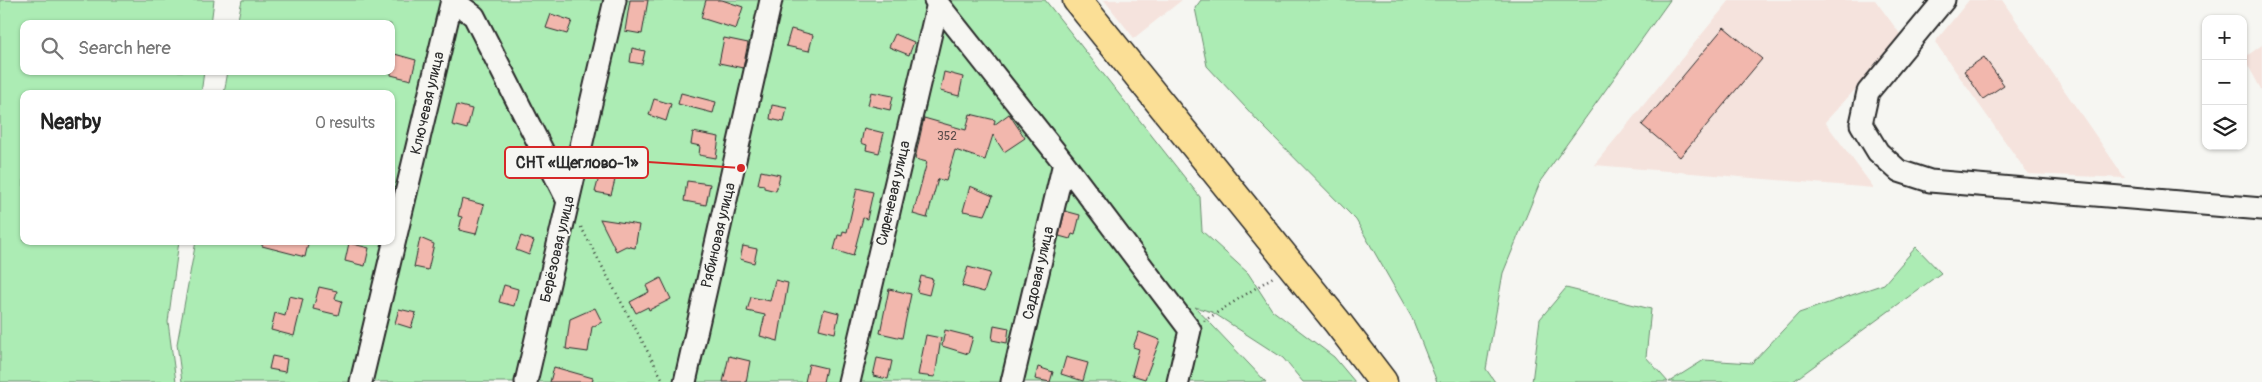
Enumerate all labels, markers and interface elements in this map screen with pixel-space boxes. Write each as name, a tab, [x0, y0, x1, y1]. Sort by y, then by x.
map controls	[2202, 15, 2247, 150]
button: +	[2202, 15, 2247, 60]
search box	[20, 20, 395, 75]
icon: search	[38, 34, 66, 62]
text: Search here	[78, 36, 171, 60]
street label: Ключевая улица	[406, 50, 449, 156]
button: −	[2202, 60, 2247, 105]
button: layers	[2202, 105, 2247, 150]
text: Nearby	[40, 109, 101, 136]
text: 0 results	[315, 113, 375, 133]
house number: 352	[937, 129, 957, 144]
street label: Сиреневая улица	[872, 139, 915, 248]
callout: СНТ «Щеглово-1»	[505, 147, 648, 178]
text: СНТ «Щеглово-1»	[516, 153, 639, 173]
street label: Рябиновая улица	[697, 181, 740, 290]
street label: Берёзовая улица	[536, 194, 579, 304]
street label: Садовая улица	[1019, 225, 1058, 322]

